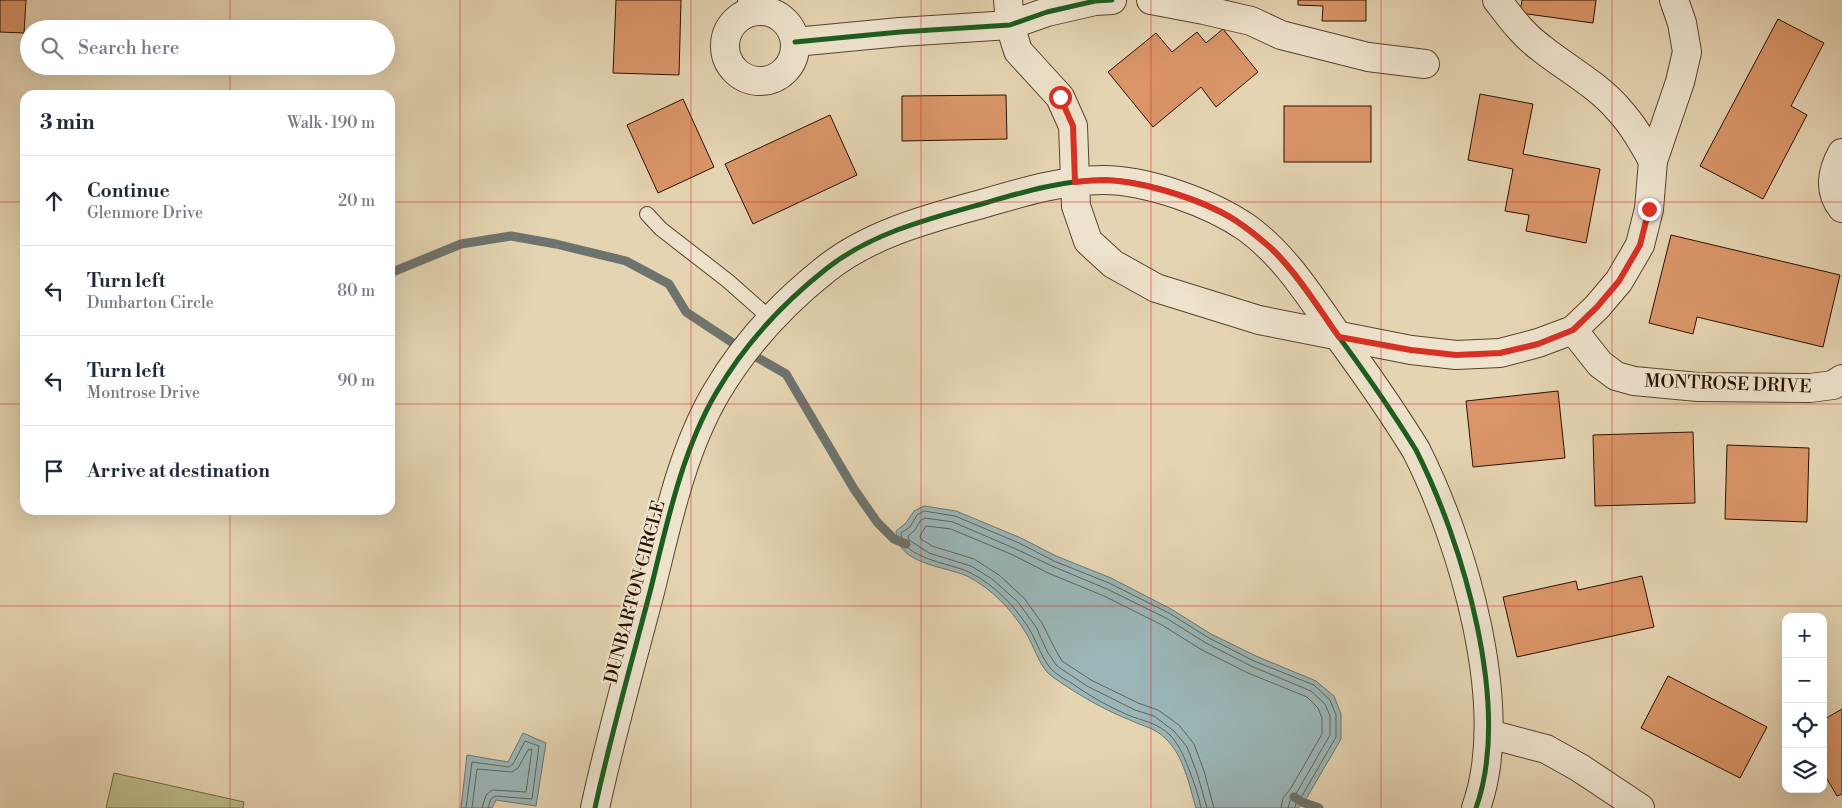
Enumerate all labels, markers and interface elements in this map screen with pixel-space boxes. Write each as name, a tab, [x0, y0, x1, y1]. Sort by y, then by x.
search box	[20, 20, 395, 75]
icon: search	[38, 34, 66, 62]
text: Search here	[78, 36, 179, 60]
route start	[1049, 86, 1072, 109]
text: 3 min	[40, 110, 95, 136]
text: Walk · 190 m	[287, 113, 375, 133]
text: Continue	[87, 179, 170, 203]
icon: ahead	[40, 187, 68, 215]
text: 20 m	[338, 191, 375, 211]
route end	[1638, 198, 1661, 221]
text: Glenmore Drive	[87, 203, 203, 223]
text: Turn left	[87, 269, 166, 293]
icon: left	[40, 277, 68, 305]
text: 80 m	[337, 281, 375, 301]
text: Dunbarton Circle	[87, 293, 214, 313]
text: Turn left	[87, 359, 166, 383]
icon: left	[40, 367, 68, 395]
street label: MONTROSE DRIVE	[1644, 370, 1812, 398]
text: 90 m	[337, 371, 375, 391]
text: Montrose Drive	[87, 383, 200, 403]
icon: arrive	[40, 457, 68, 485]
text: Arrive at destination	[87, 459, 270, 483]
street label: DUNBARTON CIRCLE	[599, 498, 671, 686]
map controls	[1782, 613, 1827, 793]
button: +	[1782, 613, 1827, 658]
button: −	[1782, 658, 1827, 703]
button: locate	[1782, 703, 1827, 748]
button: layers	[1782, 748, 1827, 793]

